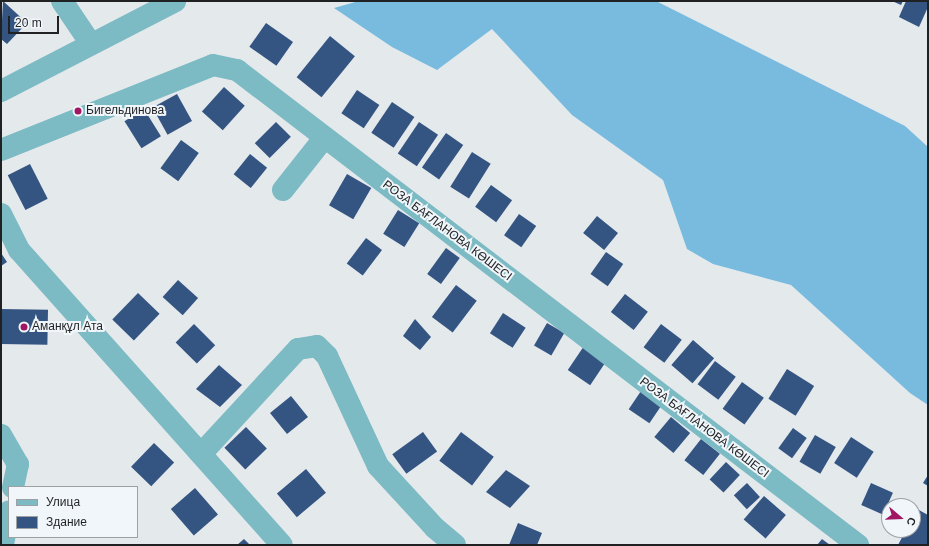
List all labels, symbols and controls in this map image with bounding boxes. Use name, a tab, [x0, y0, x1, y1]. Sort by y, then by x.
scale bar	[10, 8, 61, 34]
text: 20 m	[15, 16, 42, 30]
place label: Бигельдинова	[86, 104, 164, 118]
marker: Бигельдинова	[73, 106, 83, 116]
street label: РОЗА БАҒЛАНОВА КӨШЕСІ	[380, 178, 514, 284]
place label: Аманқұл Ата	[32, 320, 103, 334]
marker: Аманқұл Ата	[19, 322, 29, 332]
street label: РОЗА БАҒЛАНОВА КӨШЕСІ	[637, 375, 771, 481]
legend	[8, 486, 138, 538]
text: Улица	[46, 495, 80, 509]
north arrow	[881, 498, 921, 538]
text: Здание	[46, 515, 87, 529]
text: С	[904, 516, 918, 527]

